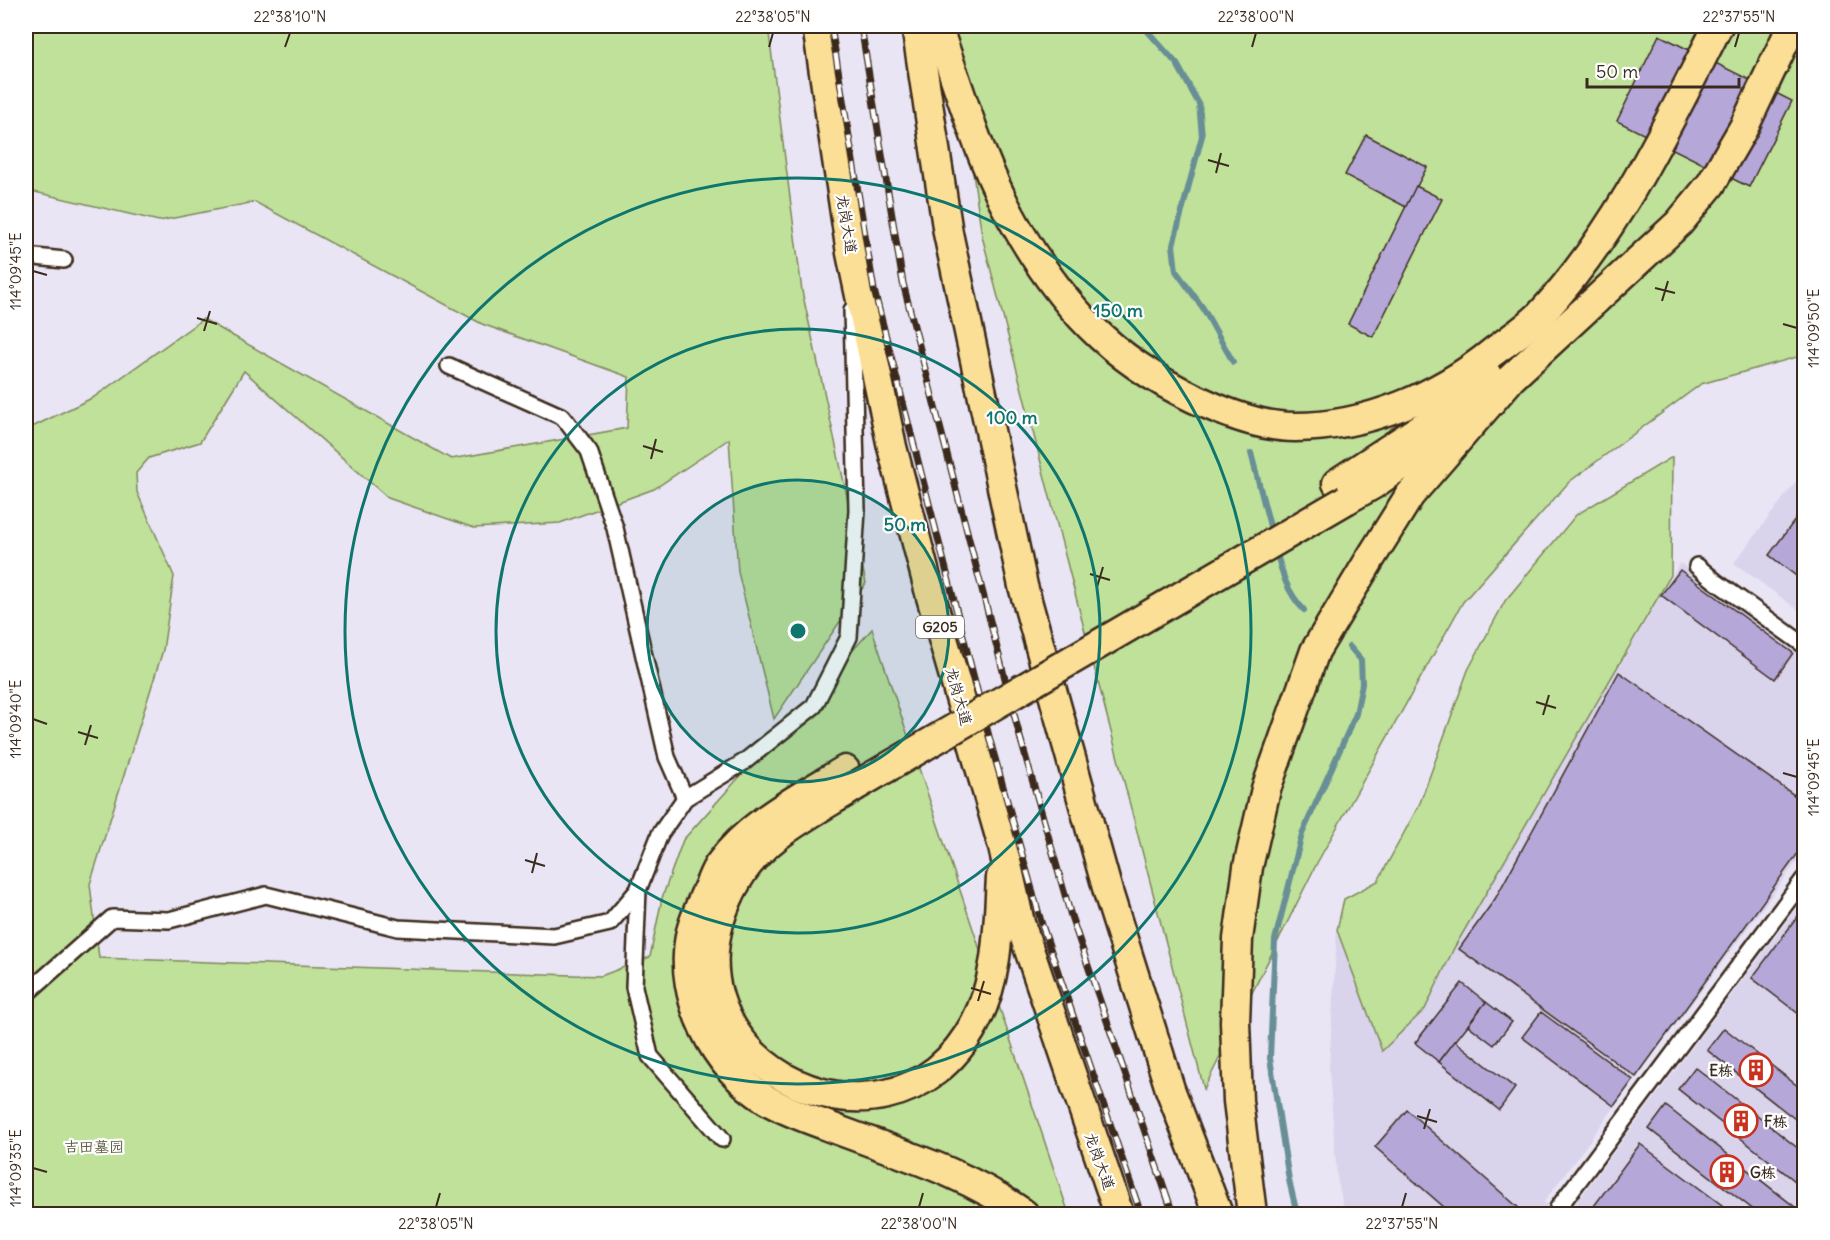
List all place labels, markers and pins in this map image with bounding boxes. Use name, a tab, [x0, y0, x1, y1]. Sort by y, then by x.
centre of rings	[788, 621, 808, 641]
building icon: E栋	[1738, 1052, 1774, 1088]
place label: E栋	[1709, 1061, 1733, 1080]
building icon: F栋	[1723, 1103, 1759, 1139]
place label: F栋	[1764, 1112, 1788, 1131]
building icon: G栋	[1709, 1154, 1745, 1190]
place label: G栋	[1750, 1163, 1776, 1182]

